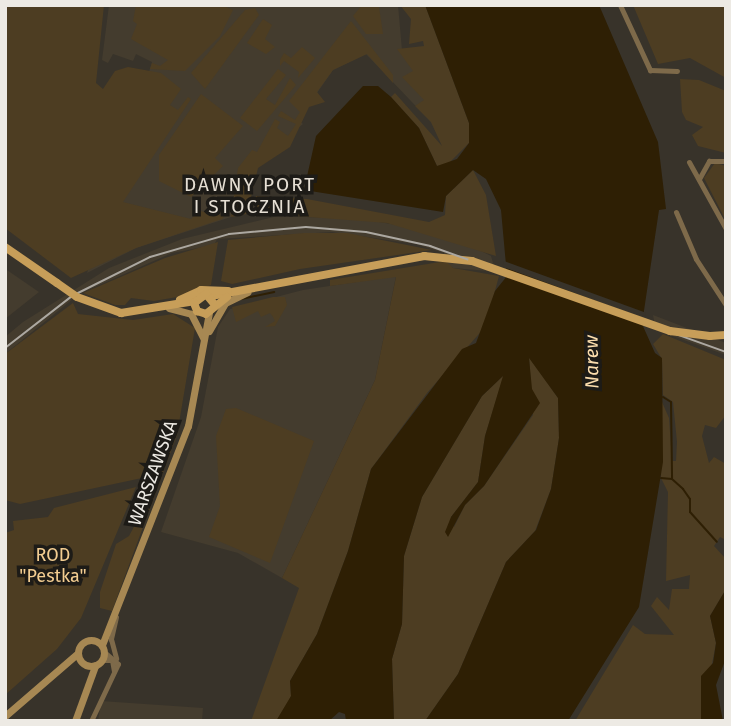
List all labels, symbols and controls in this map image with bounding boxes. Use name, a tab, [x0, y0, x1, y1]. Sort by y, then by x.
district label: DAWNY PORT I STOCZNIA	[185, 174, 315, 218]
water label: Narew	[580, 335, 604, 389]
street label: WARSZAWSKA	[124, 417, 182, 529]
park label: ROD "Pestka"	[19, 545, 87, 588]

